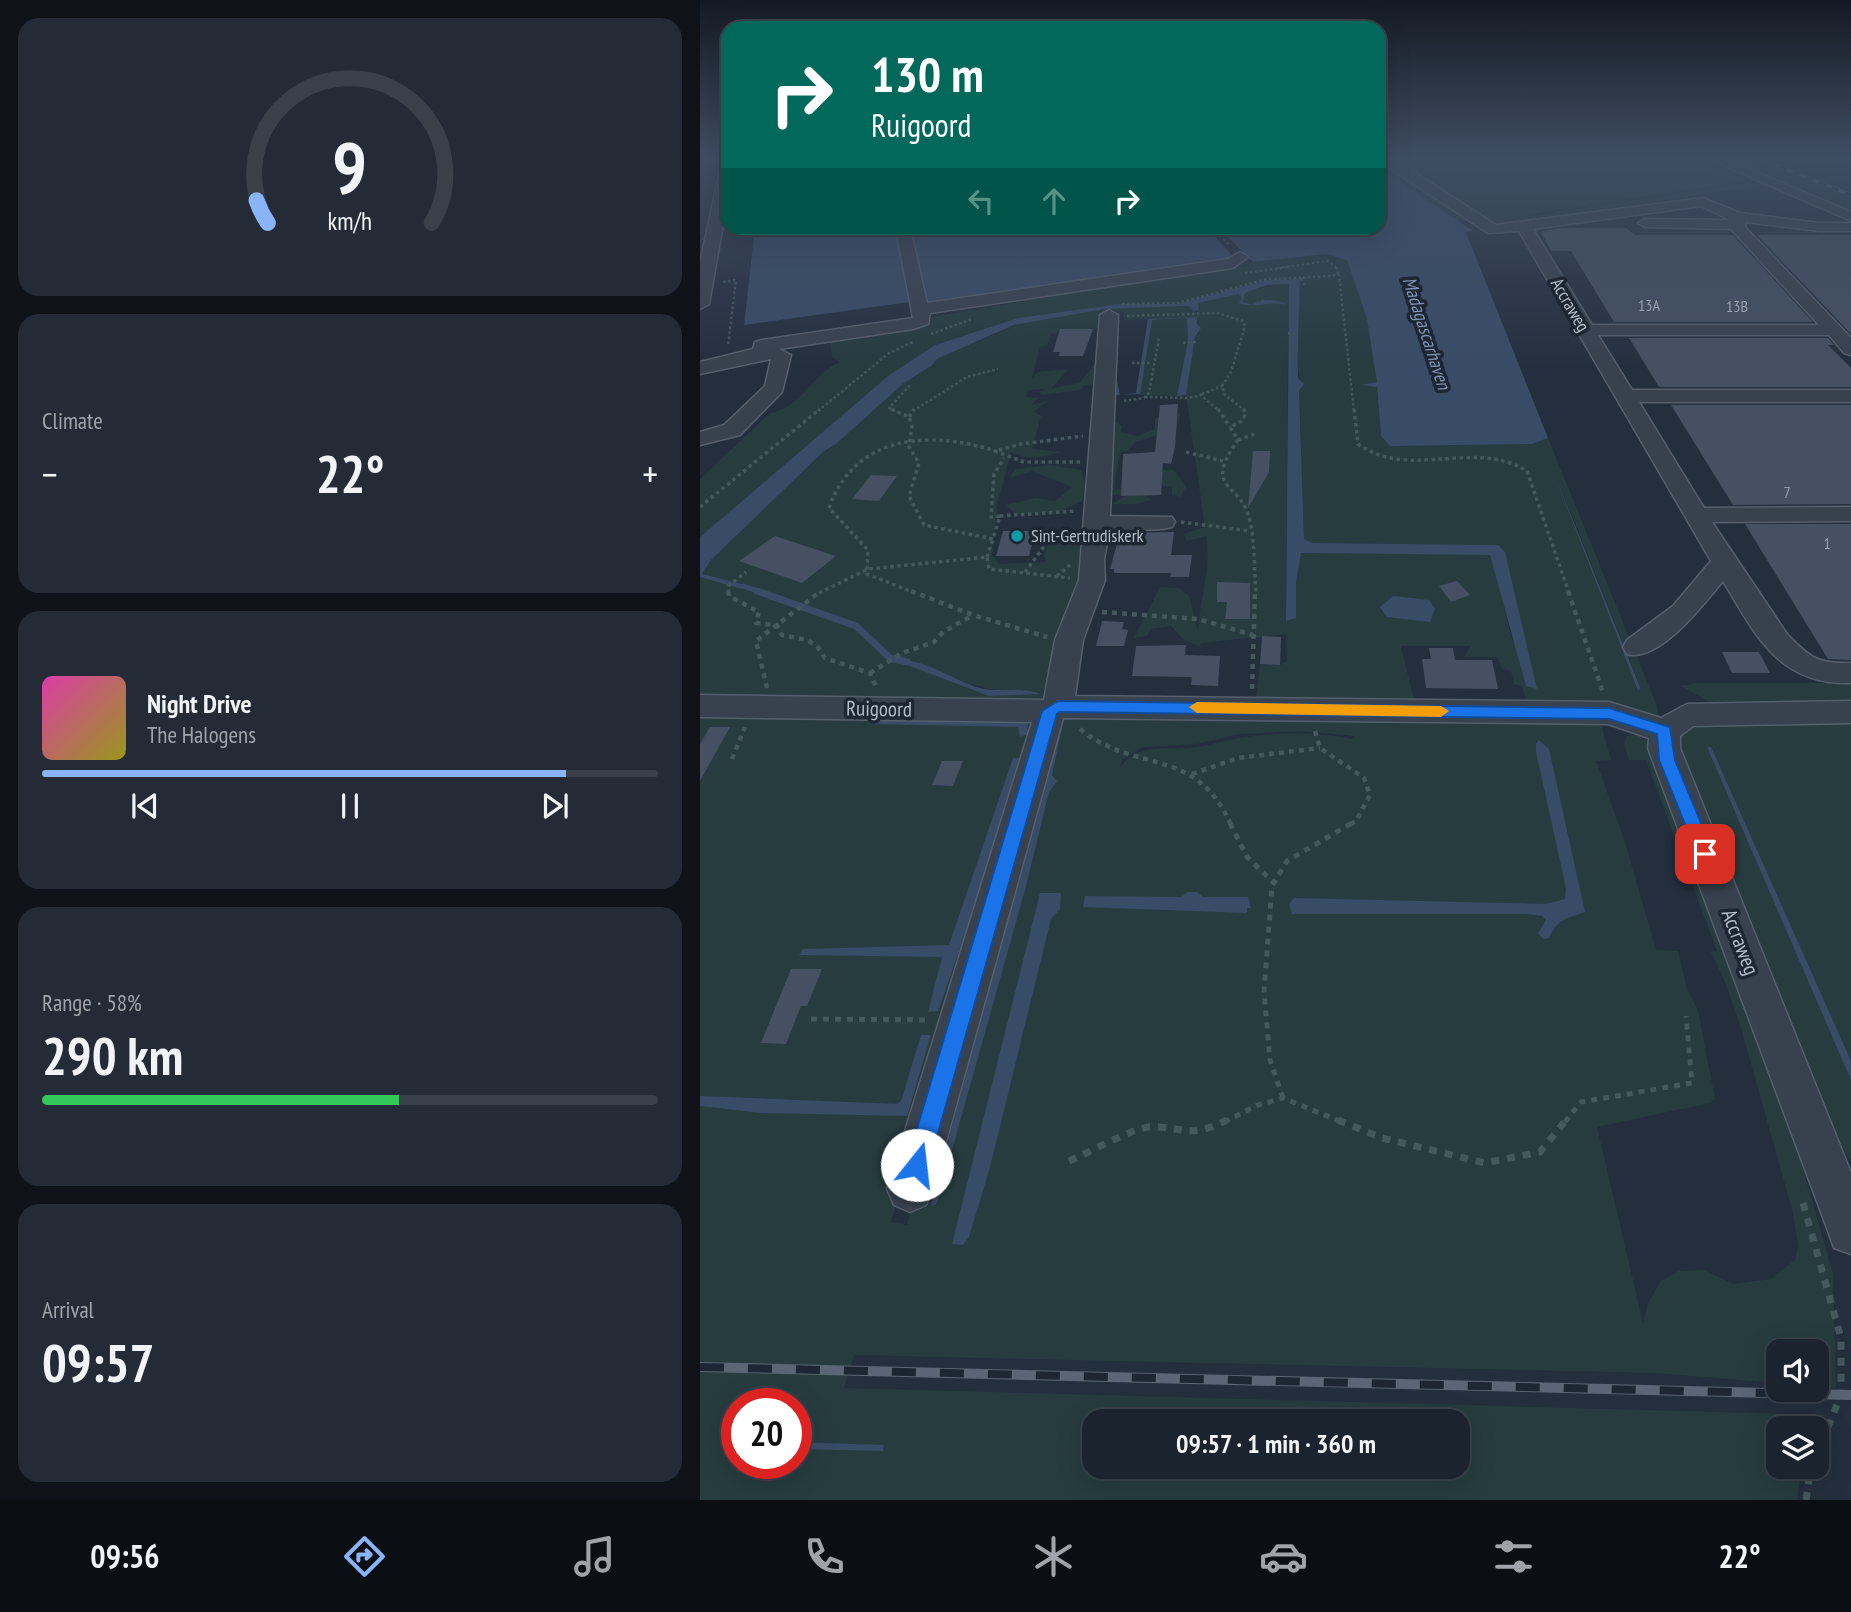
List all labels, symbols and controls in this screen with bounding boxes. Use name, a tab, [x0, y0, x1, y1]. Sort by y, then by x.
text: 130 m	[871, 42, 984, 106]
icon: right	[756, 49, 847, 140]
text: Ruigoord	[871, 104, 971, 146]
text: 9	[333, 120, 367, 214]
icon: left	[962, 182, 1000, 220]
icon: ahead	[1035, 182, 1073, 220]
icon: right	[1108, 182, 1146, 220]
text: km/h	[328, 205, 372, 237]
water label: Madagascarhaven	[1398, 274, 1457, 394]
street label: Accraweg	[1546, 274, 1595, 336]
house number: 13A	[1638, 295, 1660, 315]
house number: 13B	[1726, 296, 1748, 316]
text: Climate	[42, 406, 103, 435]
text: 22°	[316, 440, 384, 507]
text: −	[42, 449, 58, 498]
text: +	[642, 449, 658, 498]
house number: 7	[1783, 482, 1791, 502]
place label: Sint-Gertrudiskerk	[1031, 524, 1144, 547]
marker: Sint-Gertrudiskerk	[1009, 528, 1025, 544]
house number: 1	[1823, 533, 1831, 553]
text: Night Drive	[147, 687, 252, 720]
street label: Ruigoord	[846, 694, 912, 723]
text: The Halogens	[147, 720, 256, 749]
icon: previous	[126, 787, 164, 825]
icon: pause	[331, 787, 369, 825]
icon: next	[536, 787, 574, 825]
pin	[1675, 824, 1735, 884]
icon: arrive	[1686, 835, 1724, 873]
street label: Accraweg	[1716, 905, 1765, 979]
text: Range · 58%	[42, 988, 142, 1017]
text: 290 km	[42, 1022, 183, 1089]
position arrow	[880, 1128, 954, 1202]
text: Arrival	[42, 1295, 94, 1324]
text: 09:57	[42, 1329, 154, 1396]
map controls	[1766, 1339, 1829, 1479]
button: sound	[1766, 1339, 1829, 1402]
speed limit sign: 20	[721, 1388, 812, 1479]
button: layers	[1766, 1416, 1829, 1479]
text: 09:57 · 1 min · 360 m	[1176, 1427, 1376, 1460]
icon: directions	[340, 1532, 389, 1581]
icon: music	[570, 1532, 619, 1581]
icon: phone	[800, 1532, 849, 1581]
icon: climate	[1029, 1532, 1078, 1581]
icon: car	[1259, 1532, 1308, 1581]
icon: filters	[1489, 1532, 1538, 1581]
text: 09:56	[90, 1535, 160, 1577]
text: 22°	[1718, 1535, 1761, 1577]

